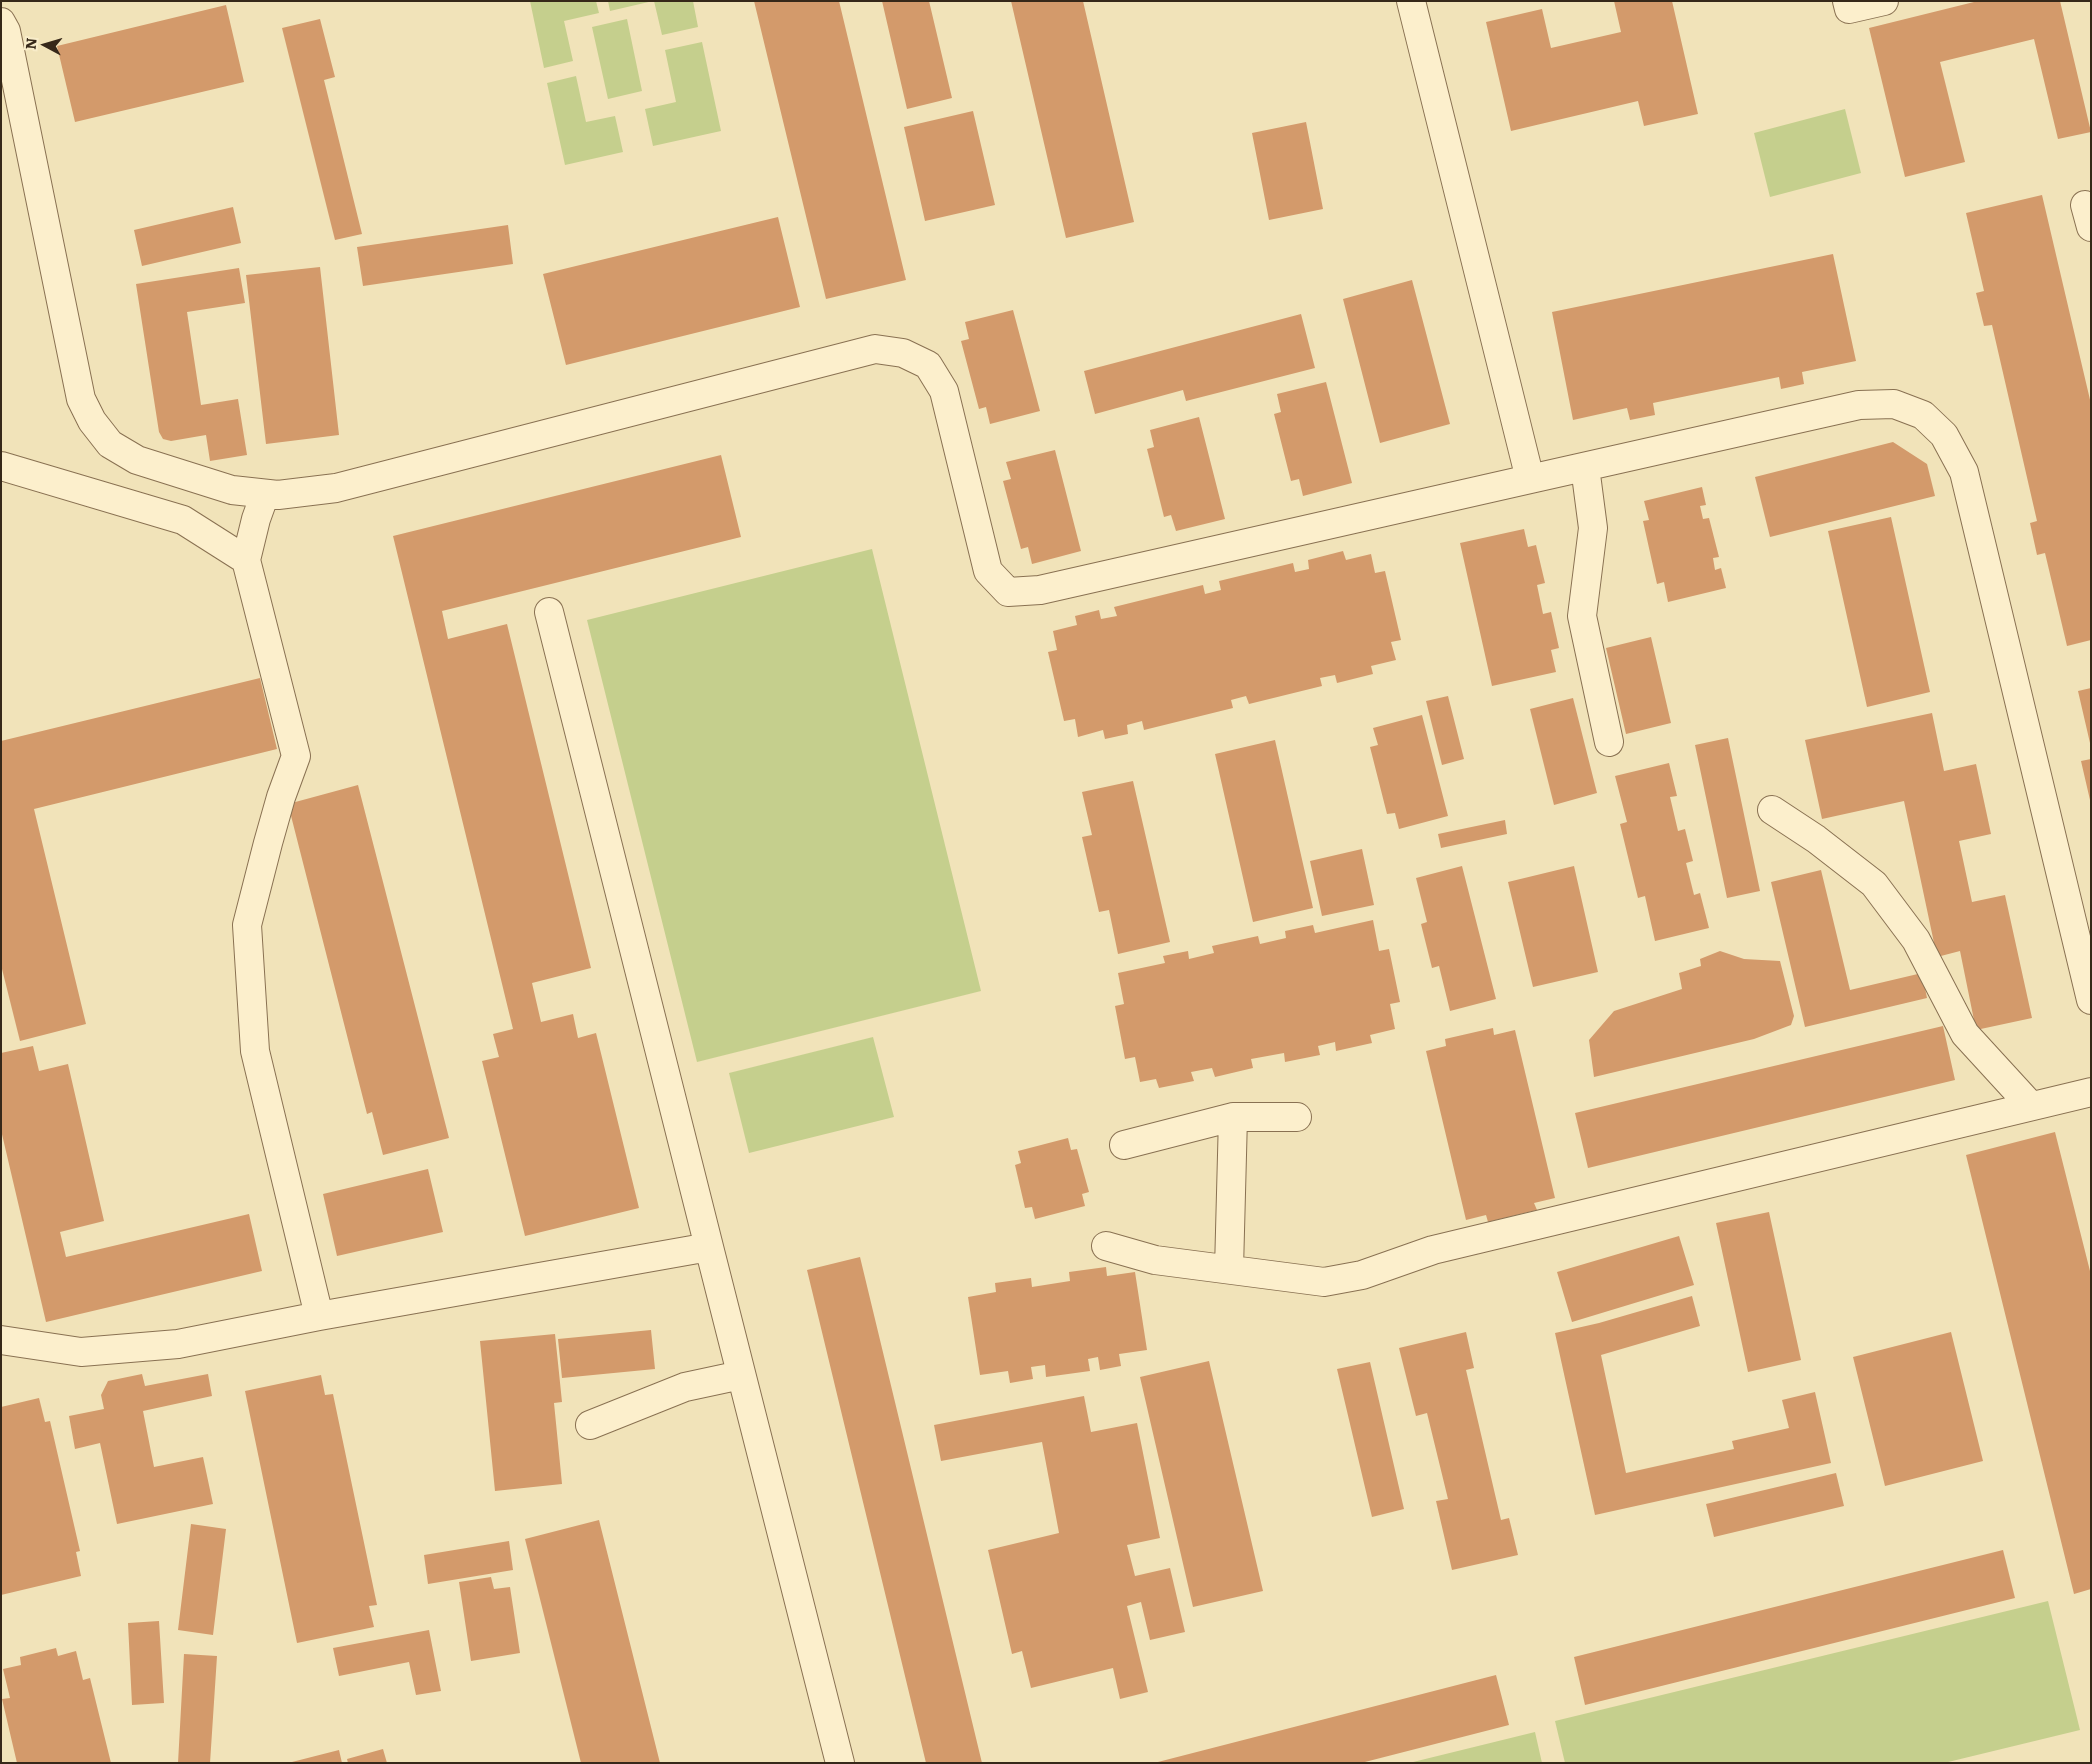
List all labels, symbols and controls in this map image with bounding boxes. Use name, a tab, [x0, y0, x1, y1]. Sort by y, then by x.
north arrow	[20, 20, 70, 70]
text: N	[20, 37, 41, 50]

